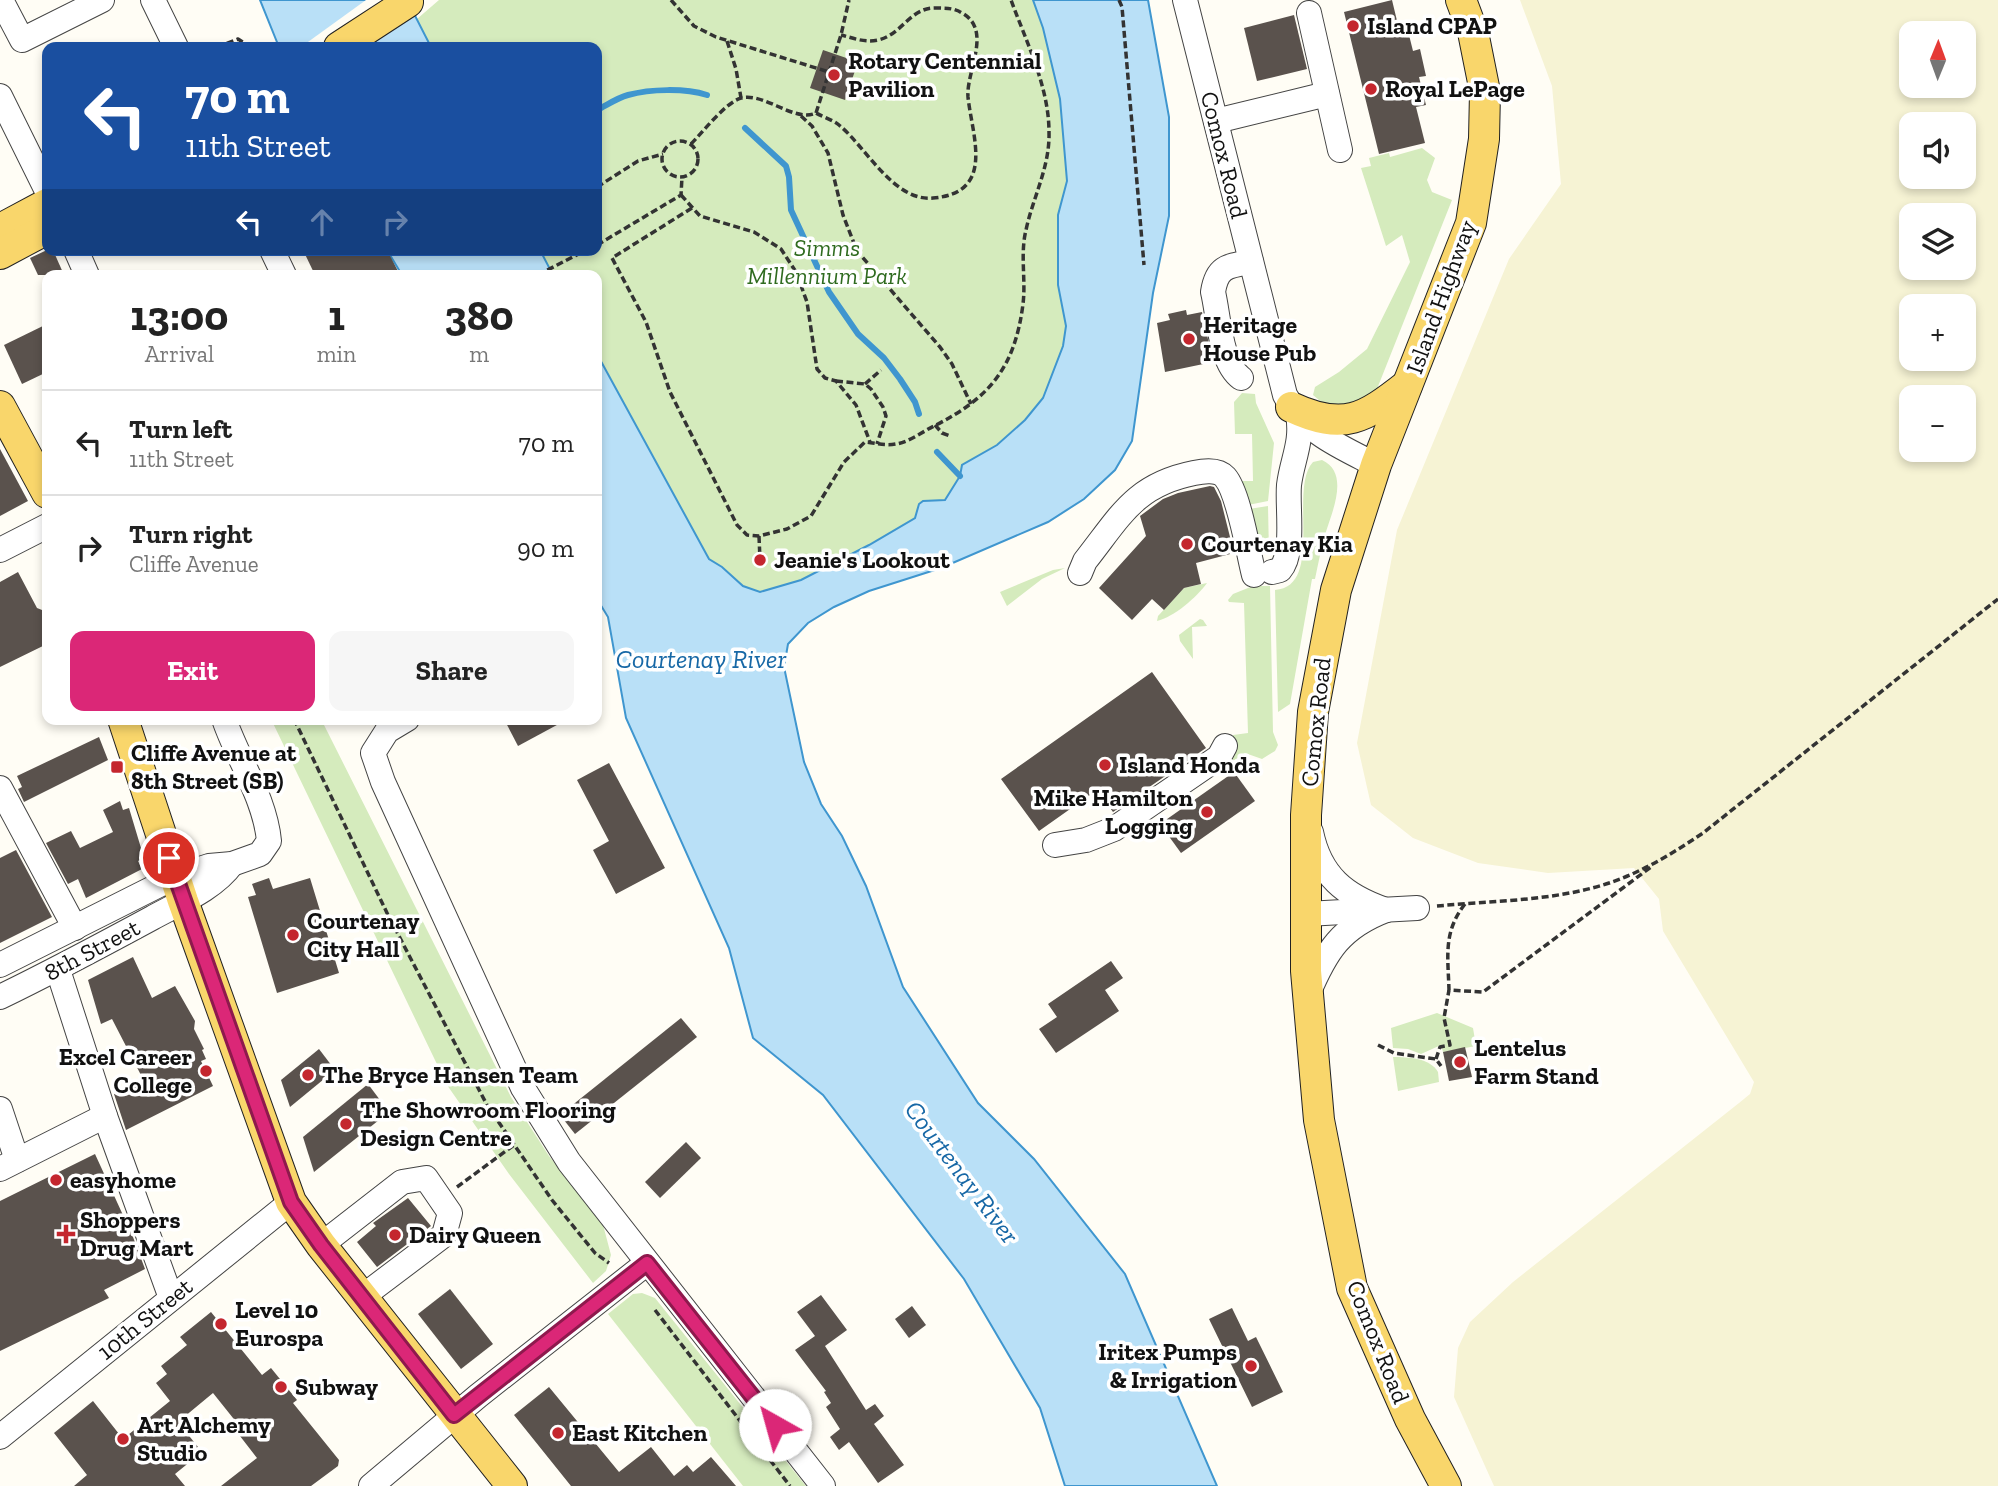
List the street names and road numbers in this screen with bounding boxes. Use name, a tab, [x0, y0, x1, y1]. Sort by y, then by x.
street label: Comox Road	[1195, 88, 1254, 221]
street label: Island Highway	[1399, 215, 1482, 377]
street label: Comox Road	[1294, 656, 1337, 788]
street label: 8th Street	[39, 912, 144, 987]
street label: 10th Street	[91, 1271, 198, 1366]
street label: Comox Road	[1341, 1276, 1416, 1407]

